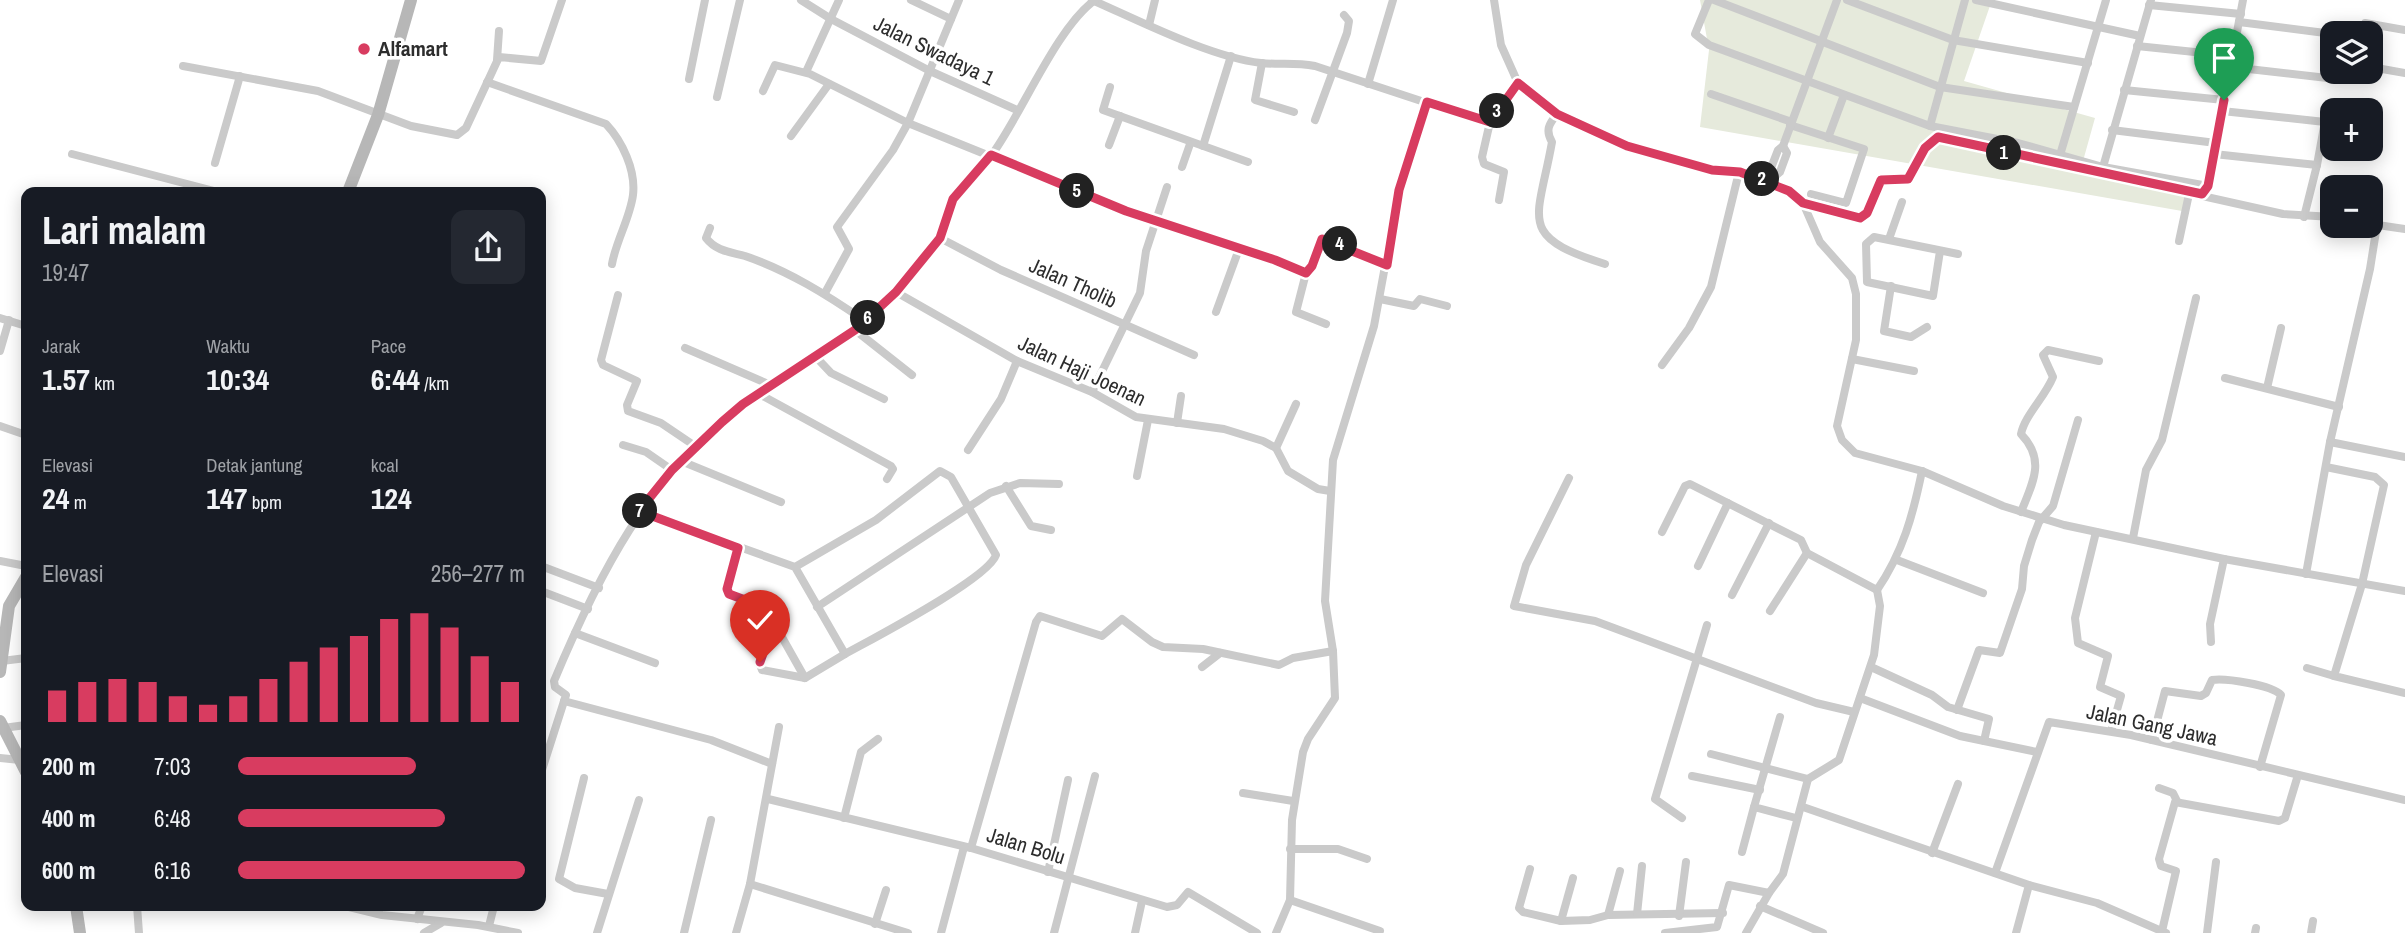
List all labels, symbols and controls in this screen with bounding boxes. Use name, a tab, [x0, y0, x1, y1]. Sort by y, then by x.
street label: Jalan Swadaya 1	[869, 9, 1000, 93]
map controls	[2320, 21, 2383, 238]
button: layers	[2320, 21, 2383, 84]
pin	[2194, 28, 2254, 100]
place label: Alfamart	[378, 34, 448, 63]
icon: arrive	[2205, 39, 2243, 77]
marker: Alfamart	[356, 41, 372, 57]
pin: 3	[1480, 94, 1514, 128]
text: 3	[1492, 97, 1501, 123]
button: +	[2320, 98, 2383, 161]
pin: 1	[1986, 136, 2022, 170]
text: 1	[1999, 139, 2008, 165]
pin: 2	[1744, 162, 1780, 196]
text: 2	[1757, 165, 1766, 191]
pin: 5	[1060, 174, 1094, 208]
button: −	[2320, 175, 2383, 238]
text: 5	[1072, 177, 1081, 203]
text: Lari malam	[42, 205, 207, 256]
button: share	[451, 210, 525, 284]
pin: 4	[1322, 226, 1358, 262]
text: 4	[1335, 230, 1344, 256]
street label: Jalan Tholib	[1025, 250, 1122, 315]
text: 19:47	[42, 257, 89, 288]
pin: 6	[850, 300, 886, 336]
text: 6	[863, 304, 872, 330]
street label: Jalan Haji Joenan	[1014, 328, 1151, 413]
text: Jarak	[42, 333, 80, 359]
text: Waktu	[206, 333, 250, 359]
text: Pace	[371, 333, 406, 359]
text: 1.57	[42, 359, 90, 399]
text: 10:34	[206, 359, 269, 399]
text: 6:44	[371, 359, 420, 399]
text: km	[90, 370, 115, 396]
text: /km	[420, 370, 449, 396]
text: Elevasi	[42, 452, 93, 478]
text: Detak jantung	[206, 452, 302, 478]
text: kcal	[371, 452, 398, 478]
text: 24	[42, 478, 69, 518]
text: 147	[206, 478, 247, 518]
text: 124	[371, 478, 412, 518]
text: m	[69, 489, 87, 515]
text: bpm	[247, 489, 282, 515]
pin: 7	[622, 494, 658, 528]
text: 7	[635, 497, 644, 523]
text: Elevasi	[42, 558, 104, 589]
text: 256–277 m	[431, 558, 525, 589]
pin	[730, 590, 790, 662]
icon: check	[741, 601, 779, 639]
street label: Jalan Gang Jawa	[2084, 696, 2221, 753]
text: 200 m	[42, 751, 95, 782]
text: 7:03	[154, 751, 191, 782]
text: 400 m	[42, 803, 95, 834]
text: 6:48	[154, 803, 191, 834]
street label: Jalan Bolu	[983, 820, 1069, 871]
text: 600 m	[42, 855, 95, 886]
text: 6:16	[154, 855, 191, 886]

